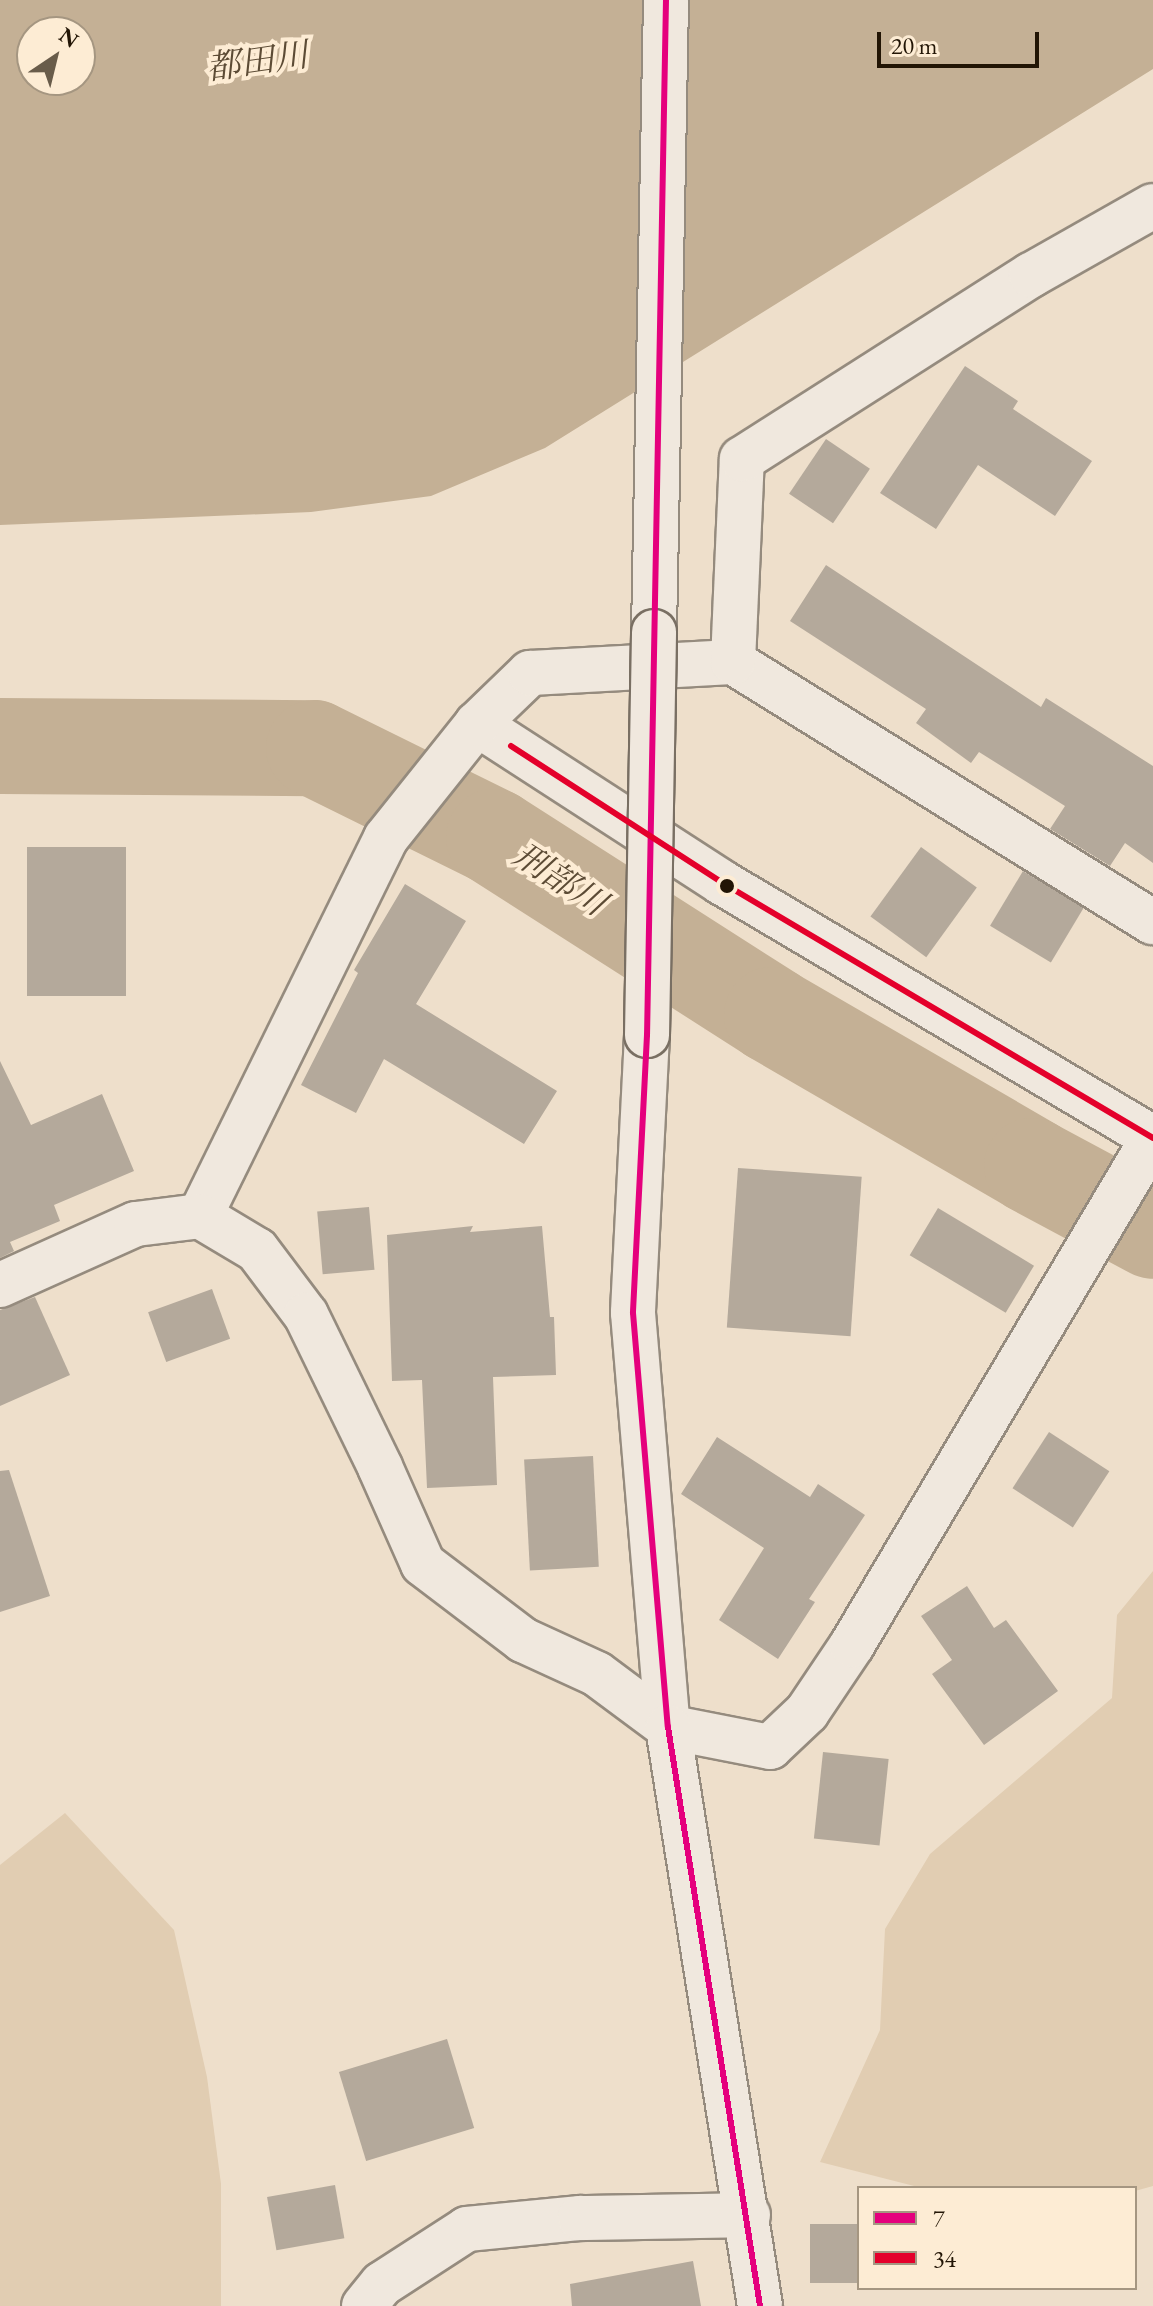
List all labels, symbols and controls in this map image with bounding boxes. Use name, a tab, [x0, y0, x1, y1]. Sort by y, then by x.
north arrow	[16, 16, 96, 96]
scale bar	[881, 16, 1043, 66]
text: N	[53, 21, 85, 55]
text: 20 m	[891, 30, 938, 61]
water label: 都田川	[204, 34, 310, 88]
water label: 刑部川	[506, 834, 614, 924]
unlabelled marker	[719, 878, 735, 894]
legend	[857, 2186, 1137, 2290]
text: 7	[933, 2203, 945, 2234]
text: 34	[933, 2243, 956, 2274]

